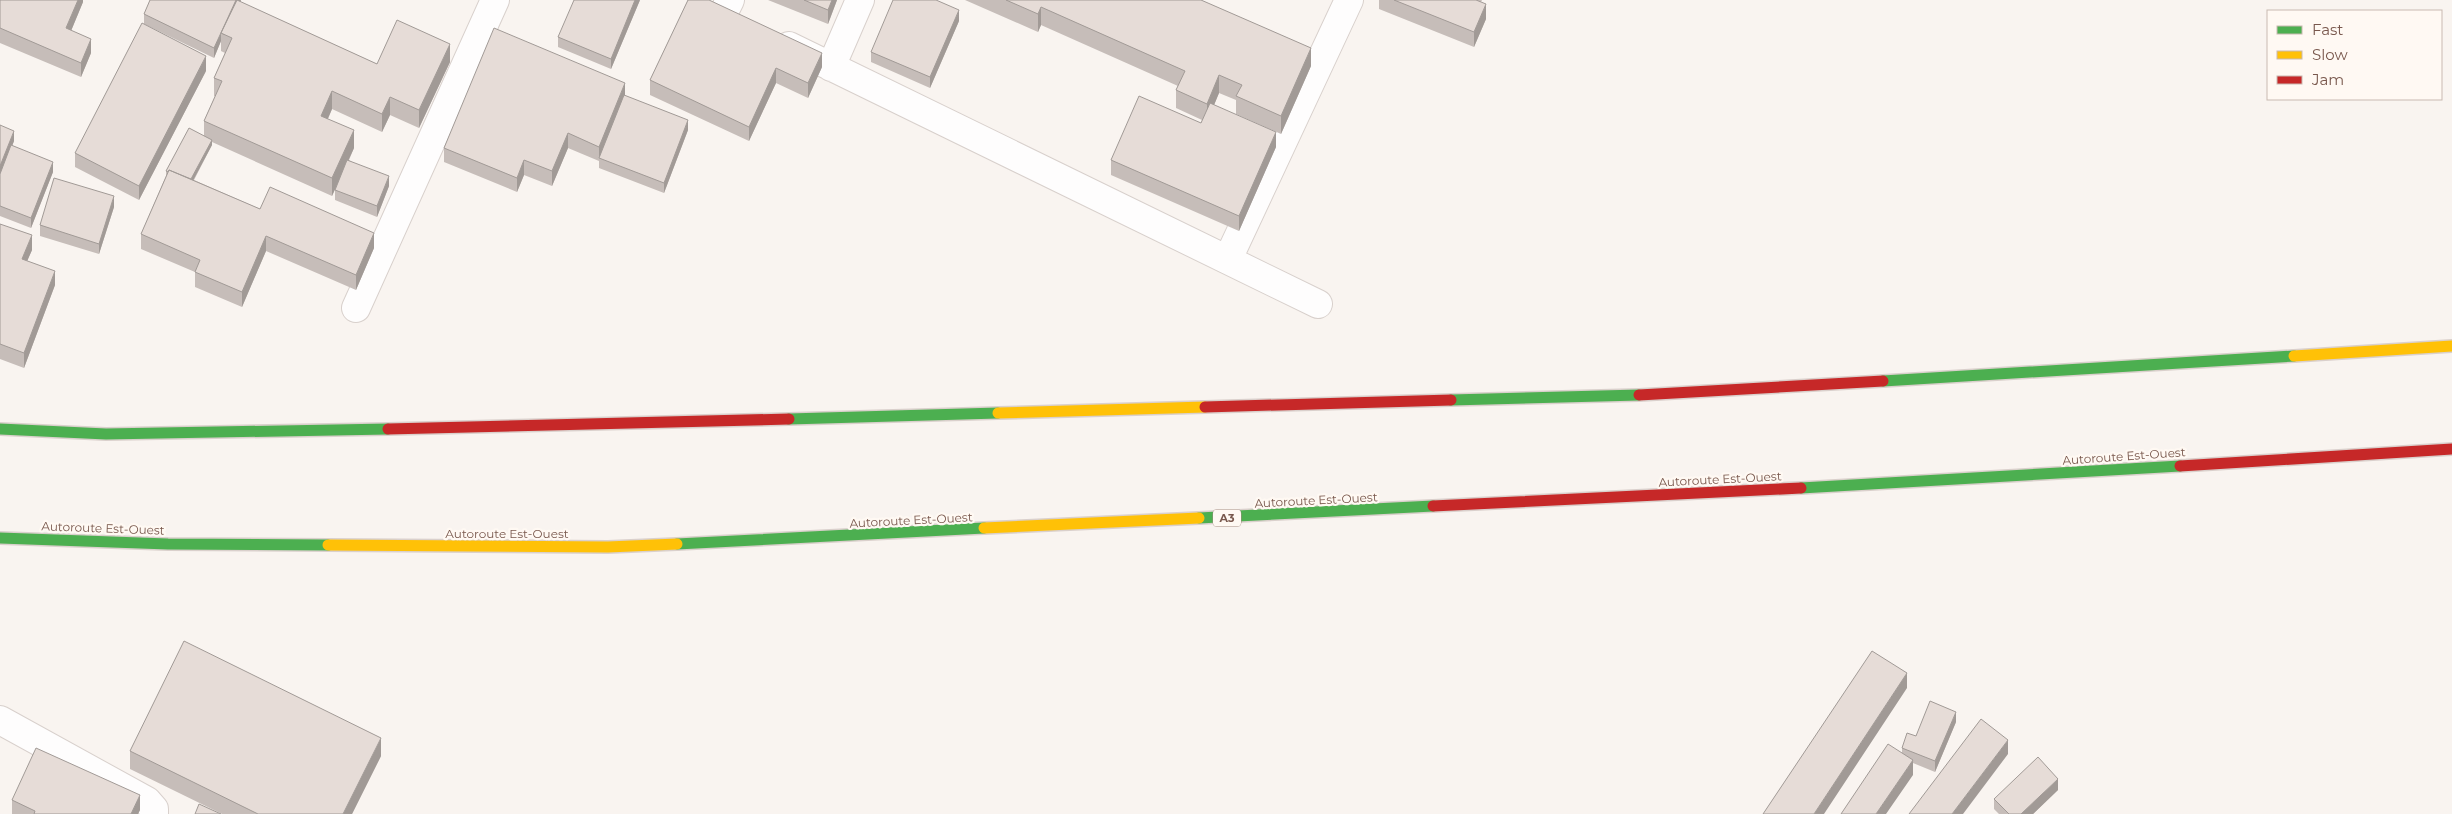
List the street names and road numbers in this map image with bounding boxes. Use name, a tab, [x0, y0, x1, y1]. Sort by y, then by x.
street label: Autoroute Est-Ouest	[2062, 444, 2186, 468]
street label: Autoroute Est-Ouest	[1658, 468, 1782, 490]
street label: Autoroute Est-Ouest	[1254, 489, 1378, 511]
street label: Autoroute Est-Ouest	[849, 509, 973, 531]
road number: A3	[1213, 509, 1241, 526]
street label: Autoroute Est-Ouest	[41, 518, 165, 538]
street label: Autoroute Est-Ouest	[445, 526, 569, 541]

